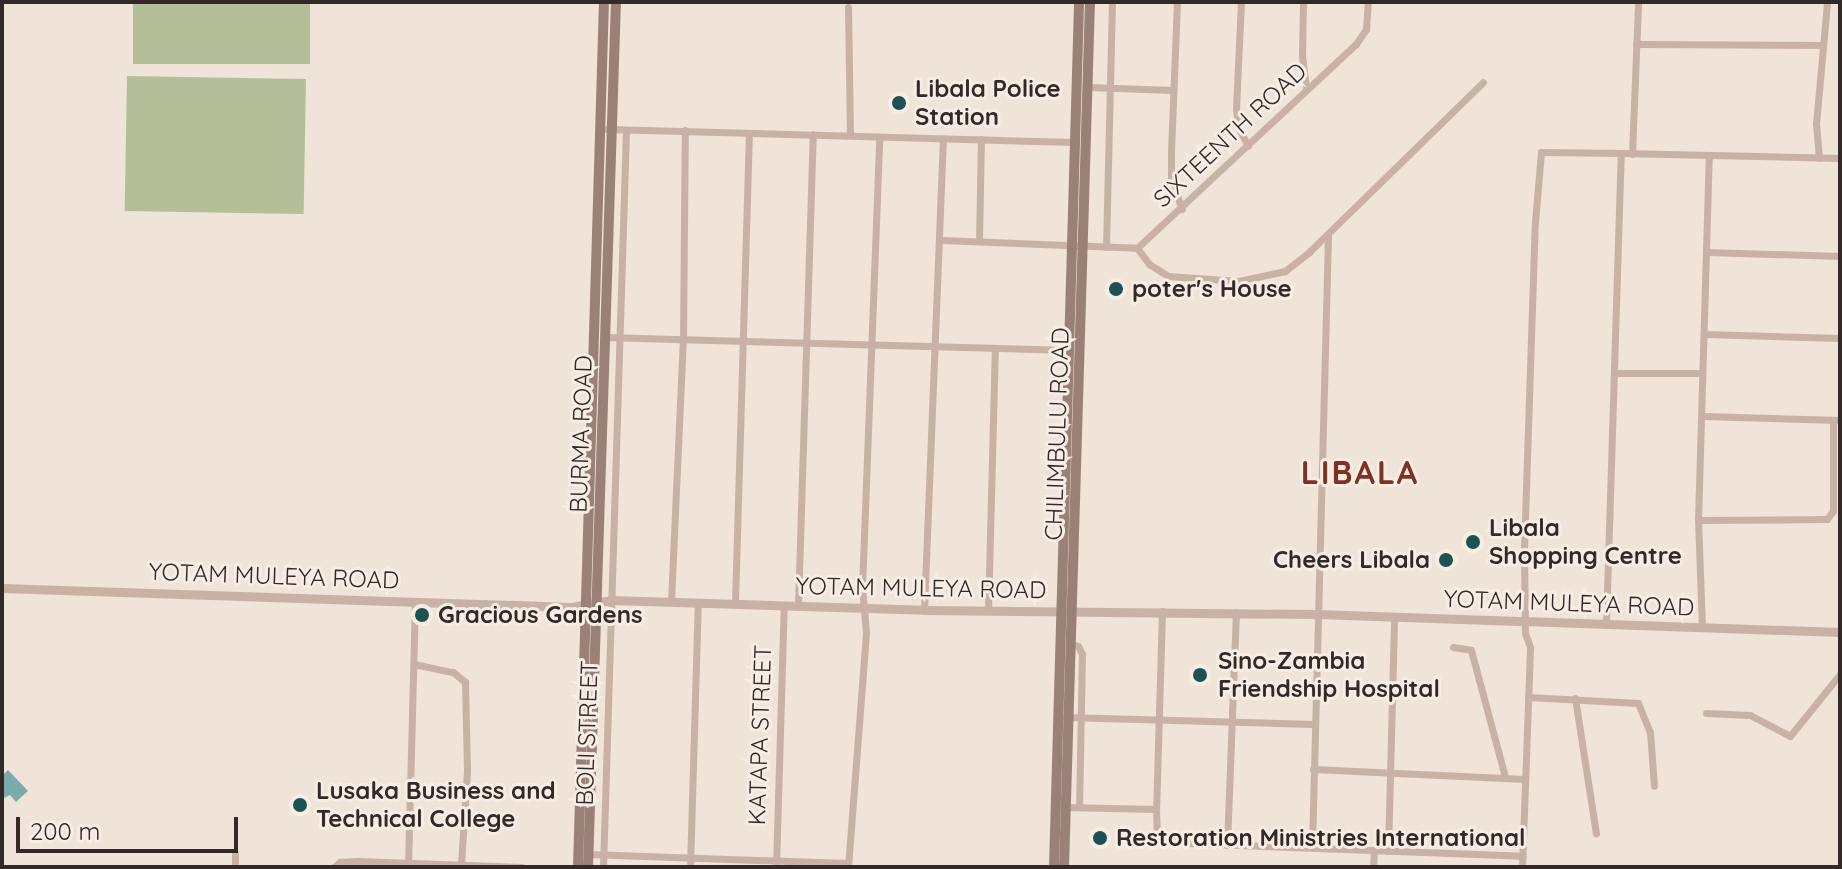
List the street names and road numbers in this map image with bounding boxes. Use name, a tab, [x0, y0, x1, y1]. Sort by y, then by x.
street label: SIXTEENTH ROAD	[1148, 57, 1312, 213]
street label: CHILIMBULU ROAD	[1039, 327, 1075, 541]
street label: BURMA ROAD	[564, 355, 598, 513]
street label: YOTAM MULEYA ROAD	[148, 557, 400, 595]
street label: YOTAM MULEYA ROAD	[795, 571, 1047, 605]
street label: YOTAM MULEYA ROAD	[1443, 584, 1695, 622]
street label: KATAPA STREET	[742, 644, 778, 826]
street label: BOLI STREET	[570, 660, 604, 806]

